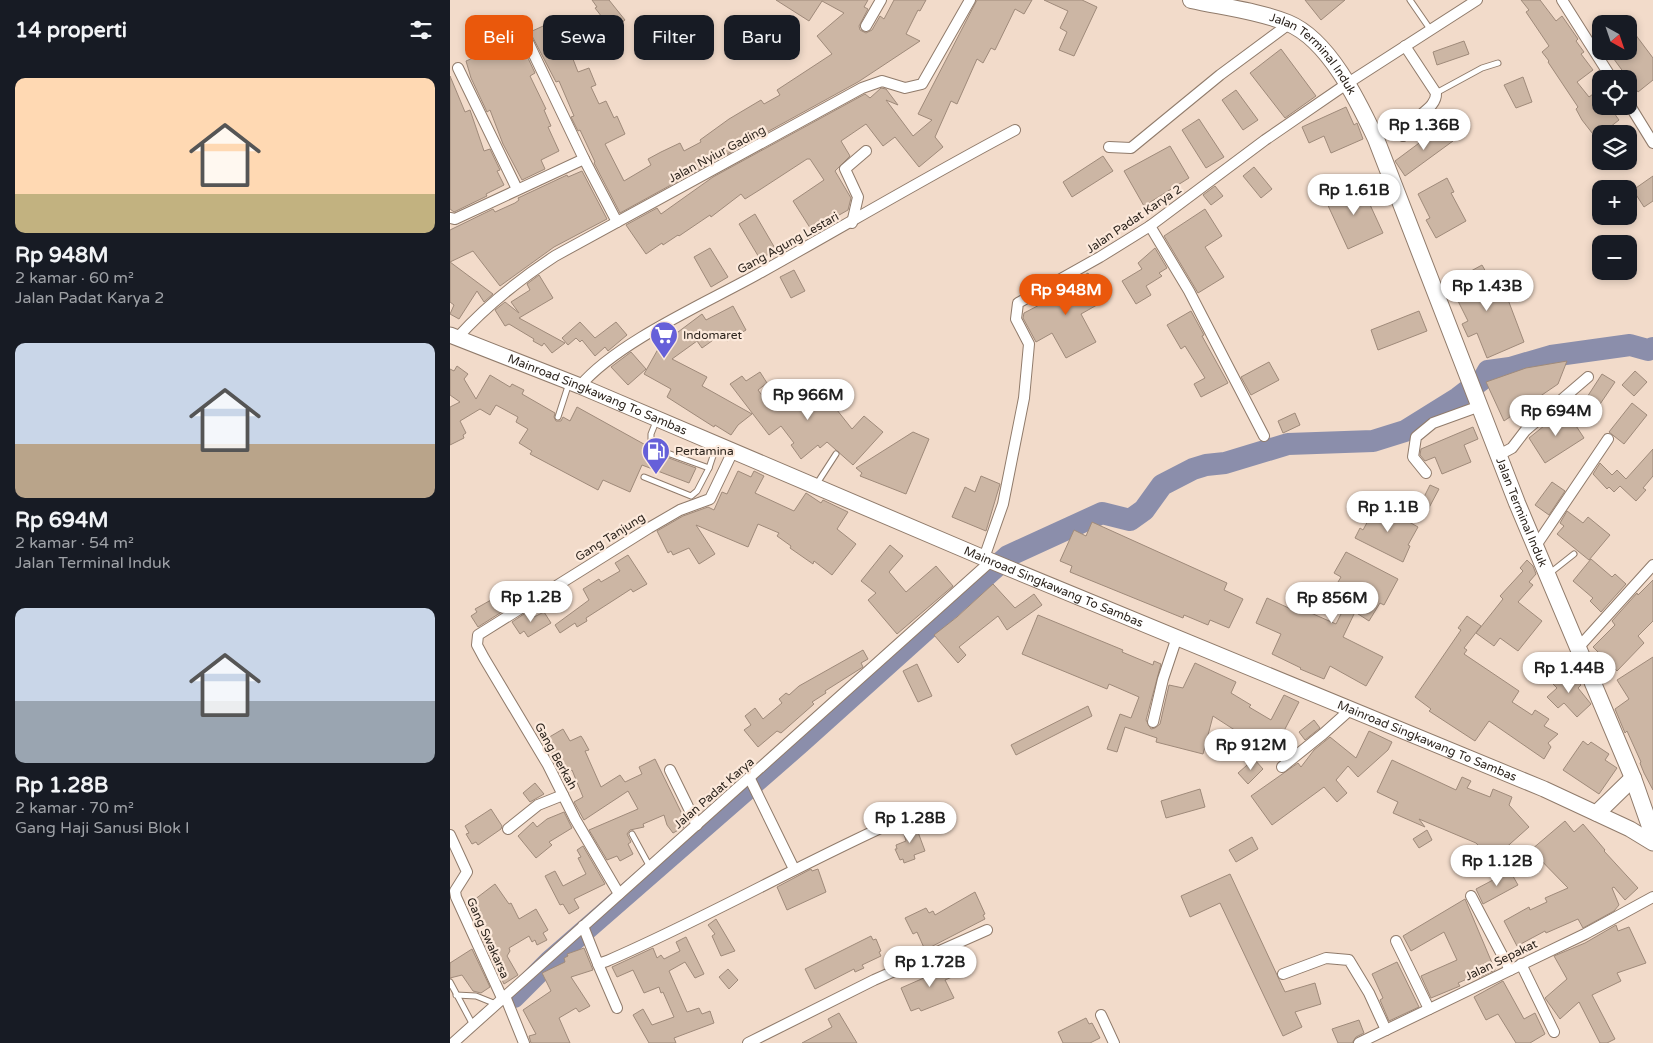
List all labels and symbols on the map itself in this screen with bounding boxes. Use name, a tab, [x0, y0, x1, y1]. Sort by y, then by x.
street label: Jalan Terminal Induk	[1268, 10, 1359, 97]
north arrow	[1592, 15, 1638, 60]
pin: Rp 1.36B	[1372, 108, 1476, 151]
street label: Jalan Nyiur Gading	[666, 123, 768, 185]
pin: Rp 1.61B	[1302, 174, 1406, 216]
street label: Jalan Padat Karya 2	[1084, 182, 1184, 256]
street label: Gang Agung Lestari	[735, 209, 841, 277]
pin: Rp 1.43B	[1435, 270, 1539, 312]
pin: Rp 948M	[1020, 274, 1112, 316]
supermarket icon: Indomaret	[649, 320, 679, 359]
place label: Indomaret	[683, 328, 742, 342]
street label: Mainroad Singkawang To Sambas	[506, 351, 689, 438]
pin: Rp 966M	[762, 378, 854, 421]
pin: Rp 694M	[1510, 394, 1602, 437]
fuel station icon: Pertamina	[641, 436, 671, 475]
place label: Pertamina	[675, 444, 734, 458]
street label: Jalan Terminal Induk	[1493, 456, 1550, 569]
pin: Rp 1.1B	[1342, 490, 1434, 533]
street label: Gang Tanjung	[573, 510, 647, 564]
street label: Mainroad Singkawang To Sambas	[962, 543, 1145, 630]
pin: Rp 1.2B	[485, 580, 577, 623]
pin: Rp 856M	[1286, 582, 1378, 624]
pin: Rp 1.44B	[1517, 652, 1621, 694]
street label: Mainroad Singkawang To Sambas	[1335, 698, 1519, 784]
street label: Gang Berkah	[532, 720, 580, 792]
pin: Rp 912M	[1205, 728, 1297, 771]
street label: Jalan Padat Karya	[671, 754, 757, 832]
pin: Rp 1.28B	[858, 802, 962, 844]
pin: Rp 1.12B	[1445, 844, 1549, 887]
street label: Gang Swakarsa	[464, 895, 512, 981]
street label: Jalan Sepakat	[1463, 936, 1540, 984]
pin: Rp 1.72B	[878, 946, 982, 988]

